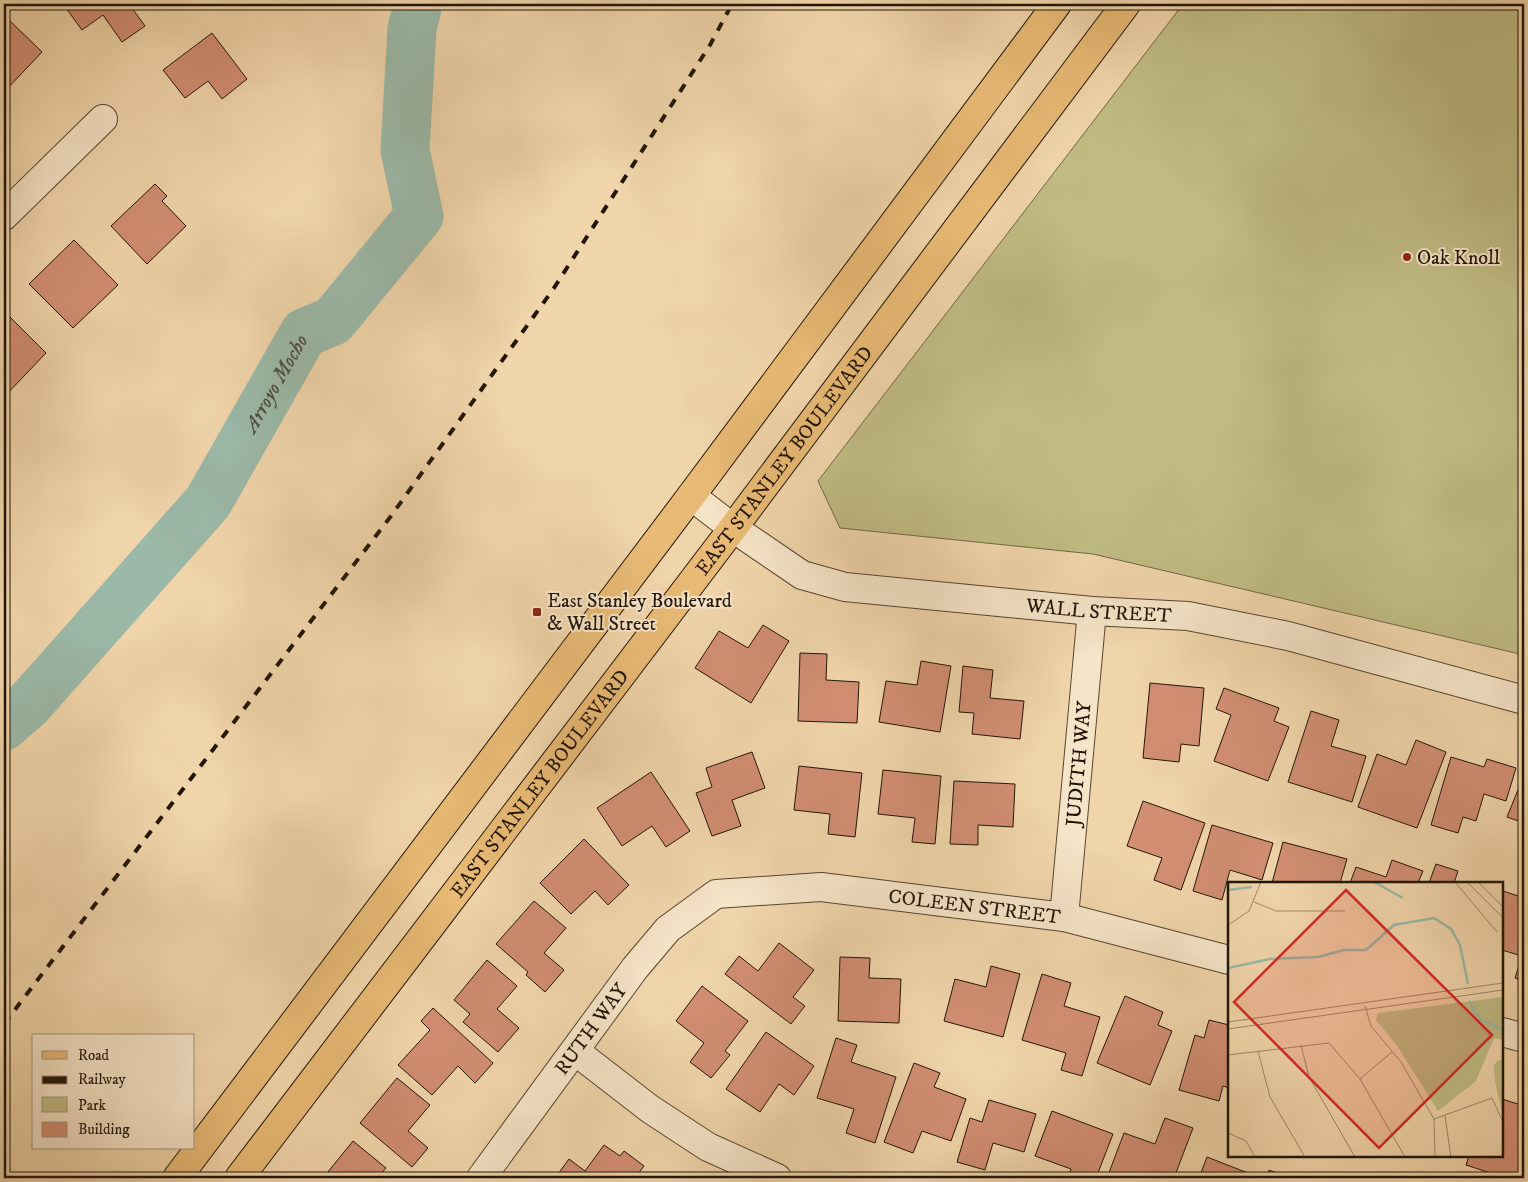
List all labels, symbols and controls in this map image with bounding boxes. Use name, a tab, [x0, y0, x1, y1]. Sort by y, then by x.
place label: Oak Knoll	[1417, 246, 1500, 271]
marker: Oak Knoll	[1401, 251, 1413, 263]
water label: Arroyo Mocho	[237, 330, 315, 439]
street label: EAST STANLEY BOULEVARD	[691, 342, 879, 581]
place label: East Stanley Boulevard & Wall Street	[547, 589, 732, 637]
street label: WALL STREET	[1024, 594, 1172, 629]
marker: East Stanley Boulevard & Wall Street	[531, 606, 543, 618]
street label: EAST STANLEY BOULEVARD	[446, 665, 635, 903]
street label: JUDITH WAY	[1061, 700, 1098, 829]
inset map	[1228, 882, 1503, 1157]
street label: COLEEN STREET	[887, 884, 1062, 930]
street label: RUTH WAY	[550, 979, 634, 1080]
legend	[32, 1034, 195, 1150]
text: Road	[78, 1046, 110, 1065]
text: Railway	[78, 1070, 126, 1089]
text: Park	[78, 1096, 107, 1115]
text: Building	[78, 1120, 130, 1139]

